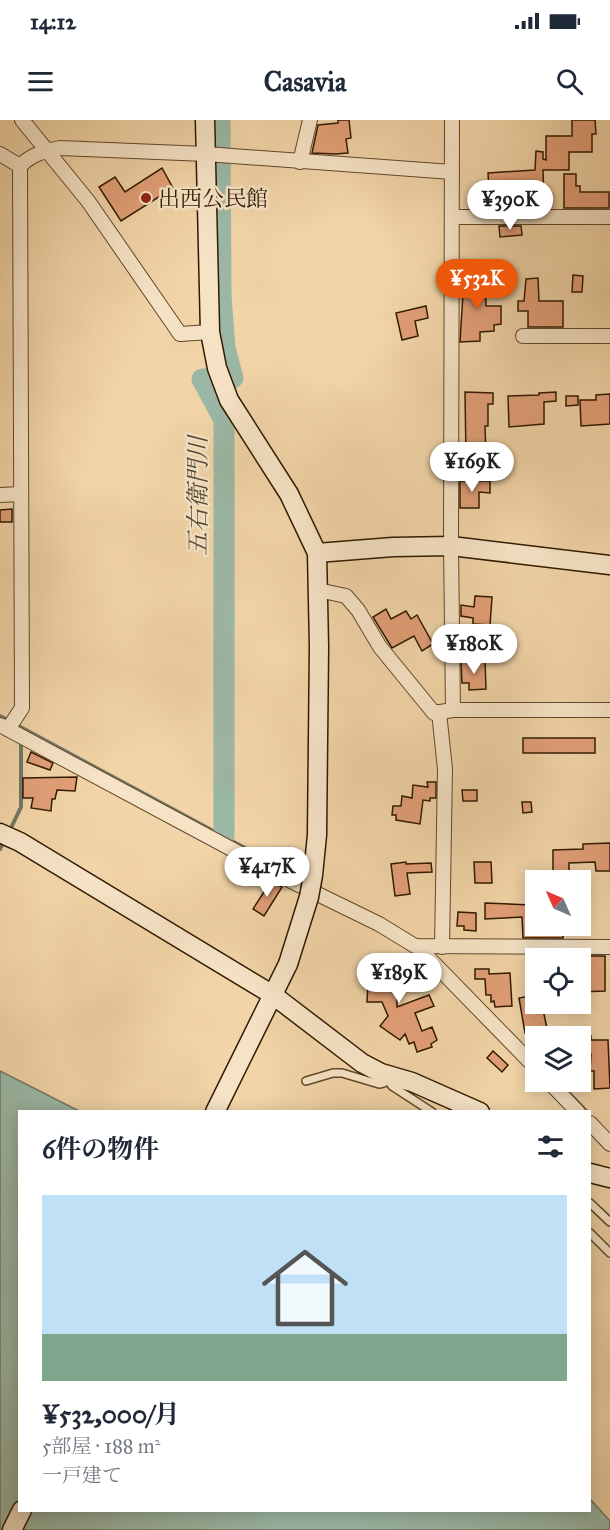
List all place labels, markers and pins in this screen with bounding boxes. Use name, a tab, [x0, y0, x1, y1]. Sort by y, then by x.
pin: ¥390K	[468, 180, 552, 231]
place label: 出西公民館	[158, 185, 268, 212]
marker: 出西公民館	[139, 191, 153, 205]
pin: ¥532K	[435, 259, 519, 310]
pin: ¥169K	[430, 442, 514, 493]
pin: ¥180K	[432, 624, 516, 675]
pin: ¥417K	[225, 847, 309, 898]
pin: ¥189K	[357, 953, 441, 1004]

